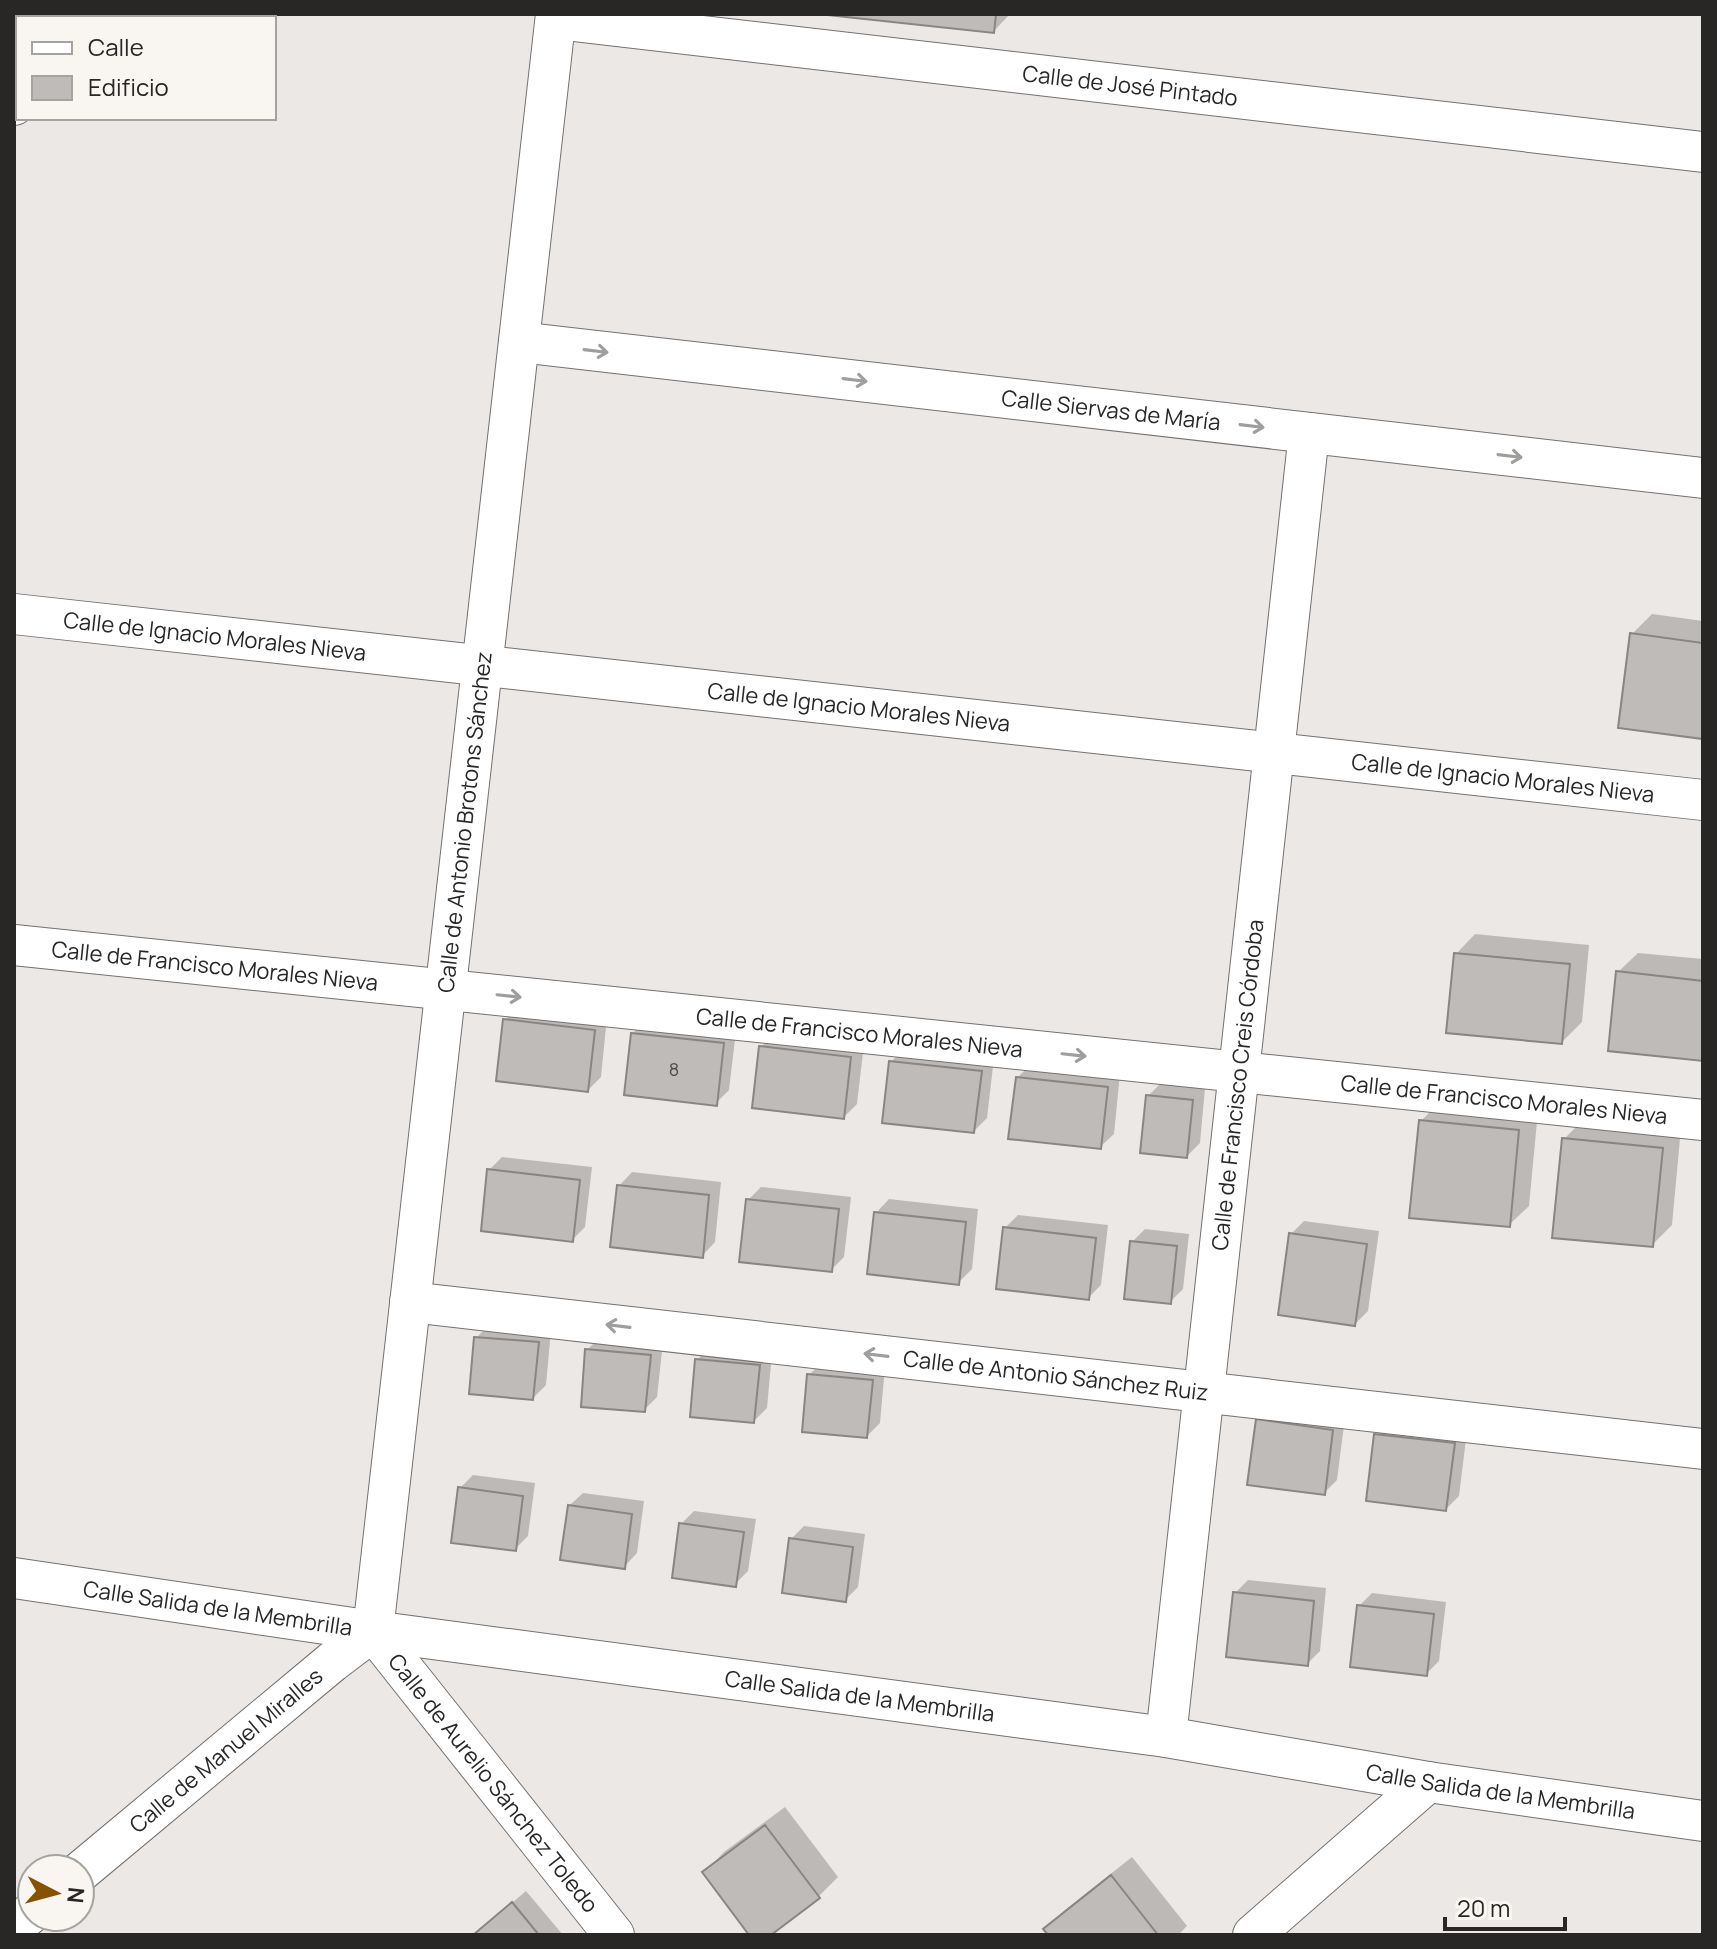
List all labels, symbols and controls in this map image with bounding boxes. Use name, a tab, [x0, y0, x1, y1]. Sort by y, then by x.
legend	[16, 16, 276, 120]
text: Calle	[88, 30, 144, 63]
street label: Calle de José Pintado	[1021, 58, 1239, 113]
text: Edificio	[88, 70, 169, 103]
one-way arrow	[582, 343, 609, 358]
one-way arrow	[841, 373, 868, 388]
street label: Calle Siervas de María	[1000, 383, 1222, 437]
one-way arrow	[1239, 419, 1264, 434]
one-way arrow	[1496, 448, 1523, 463]
street label: Calle de Ignacio Morales Nieva	[62, 605, 368, 668]
street label: Calle de Antonio Brotons Sánchez	[430, 650, 499, 994]
street label: Calle de Ignacio Morales Nieva	[706, 675, 1012, 739]
street label: Calle de Ignacio Morales Nieva	[1350, 746, 1656, 810]
street label: Calle de Francisco Creis Córdoba	[1204, 918, 1271, 1252]
street label: Calle de Francisco Morales Nieva	[50, 934, 380, 998]
one-way arrow	[495, 989, 522, 1004]
street label: Calle de Francisco Morales Nieva	[695, 1001, 1024, 1064]
one-way arrow	[1060, 1047, 1087, 1062]
house number: 8	[669, 1057, 679, 1081]
street label: Calle de Francisco Morales Nieva	[1339, 1068, 1669, 1131]
one-way arrow	[605, 1318, 632, 1333]
street label: Calle de Antonio Sánchez Ruiz	[902, 1343, 1210, 1408]
one-way arrow	[863, 1348, 890, 1363]
street label: Calle Salida de la Membrilla	[81, 1573, 354, 1643]
street label: Calle de Aurelio Sánchez Toledo	[382, 1647, 605, 1919]
street label: Calle de Manuel Miralles	[123, 1661, 329, 1840]
street label: Calle Salida de la Membrilla	[723, 1663, 996, 1729]
street label: Calle Salida de la Membrilla	[1364, 1757, 1637, 1826]
north arrow	[16, 1853, 96, 1933]
scale bar	[1445, 1881, 1565, 1931]
text: N	[60, 1886, 92, 1905]
text: 20 m	[1457, 1891, 1510, 1924]

